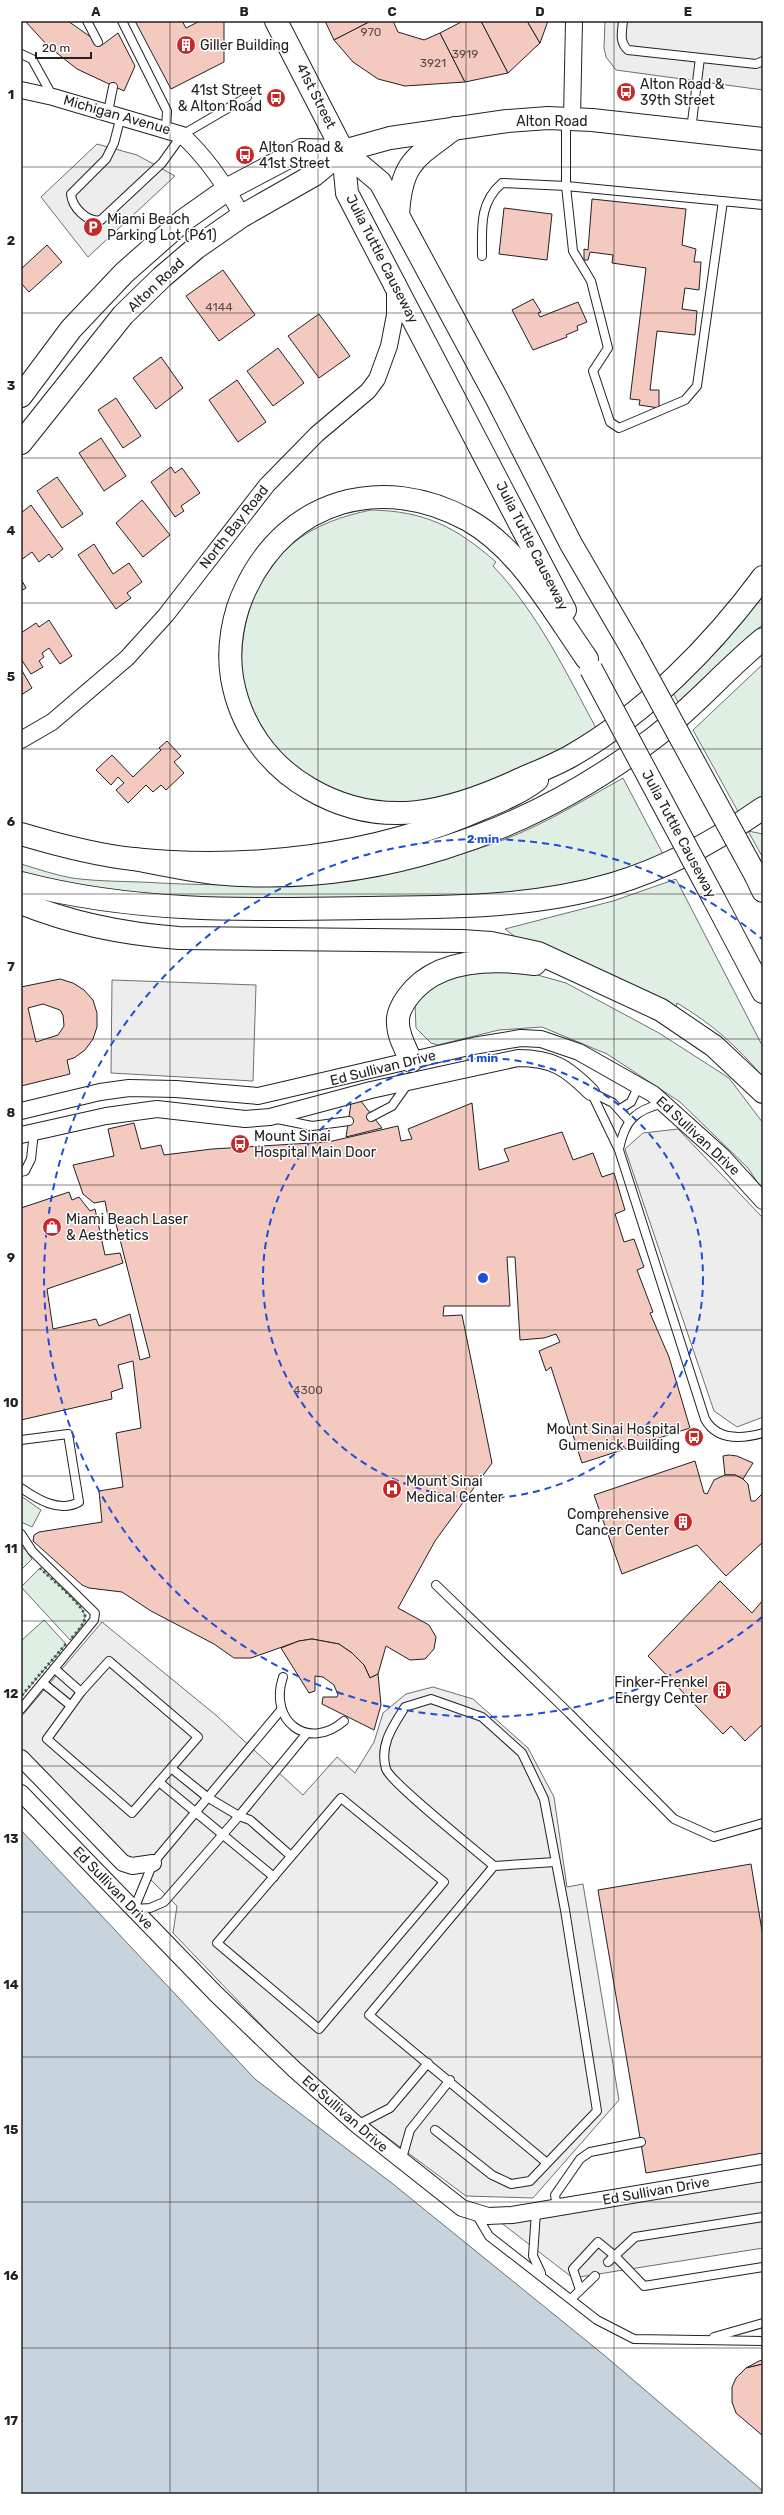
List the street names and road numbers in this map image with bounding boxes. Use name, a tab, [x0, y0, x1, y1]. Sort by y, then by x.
street label: 41st Street	[292, 61, 340, 132]
street label: Michigan Avenue	[61, 92, 173, 138]
street label: Alton Road	[516, 113, 588, 130]
street label: Julia Tuttle Causeway	[342, 192, 422, 327]
street label: Alton Road	[124, 254, 188, 316]
street label: Julia Tuttle Causeway	[492, 479, 572, 614]
street label: North Bay Road	[196, 482, 272, 572]
street label: Julia Tuttle Causeway	[638, 767, 720, 901]
street label: Ed Sullivan Drive	[328, 1047, 438, 1089]
street label: Ed Sullivan Drive	[653, 1093, 744, 1179]
street label: Ed Sullivan Drive	[69, 1843, 157, 1933]
street label: Ed Sullivan Drive	[299, 2072, 392, 2156]
street label: Ed Sullivan Drive	[601, 2173, 711, 2209]

